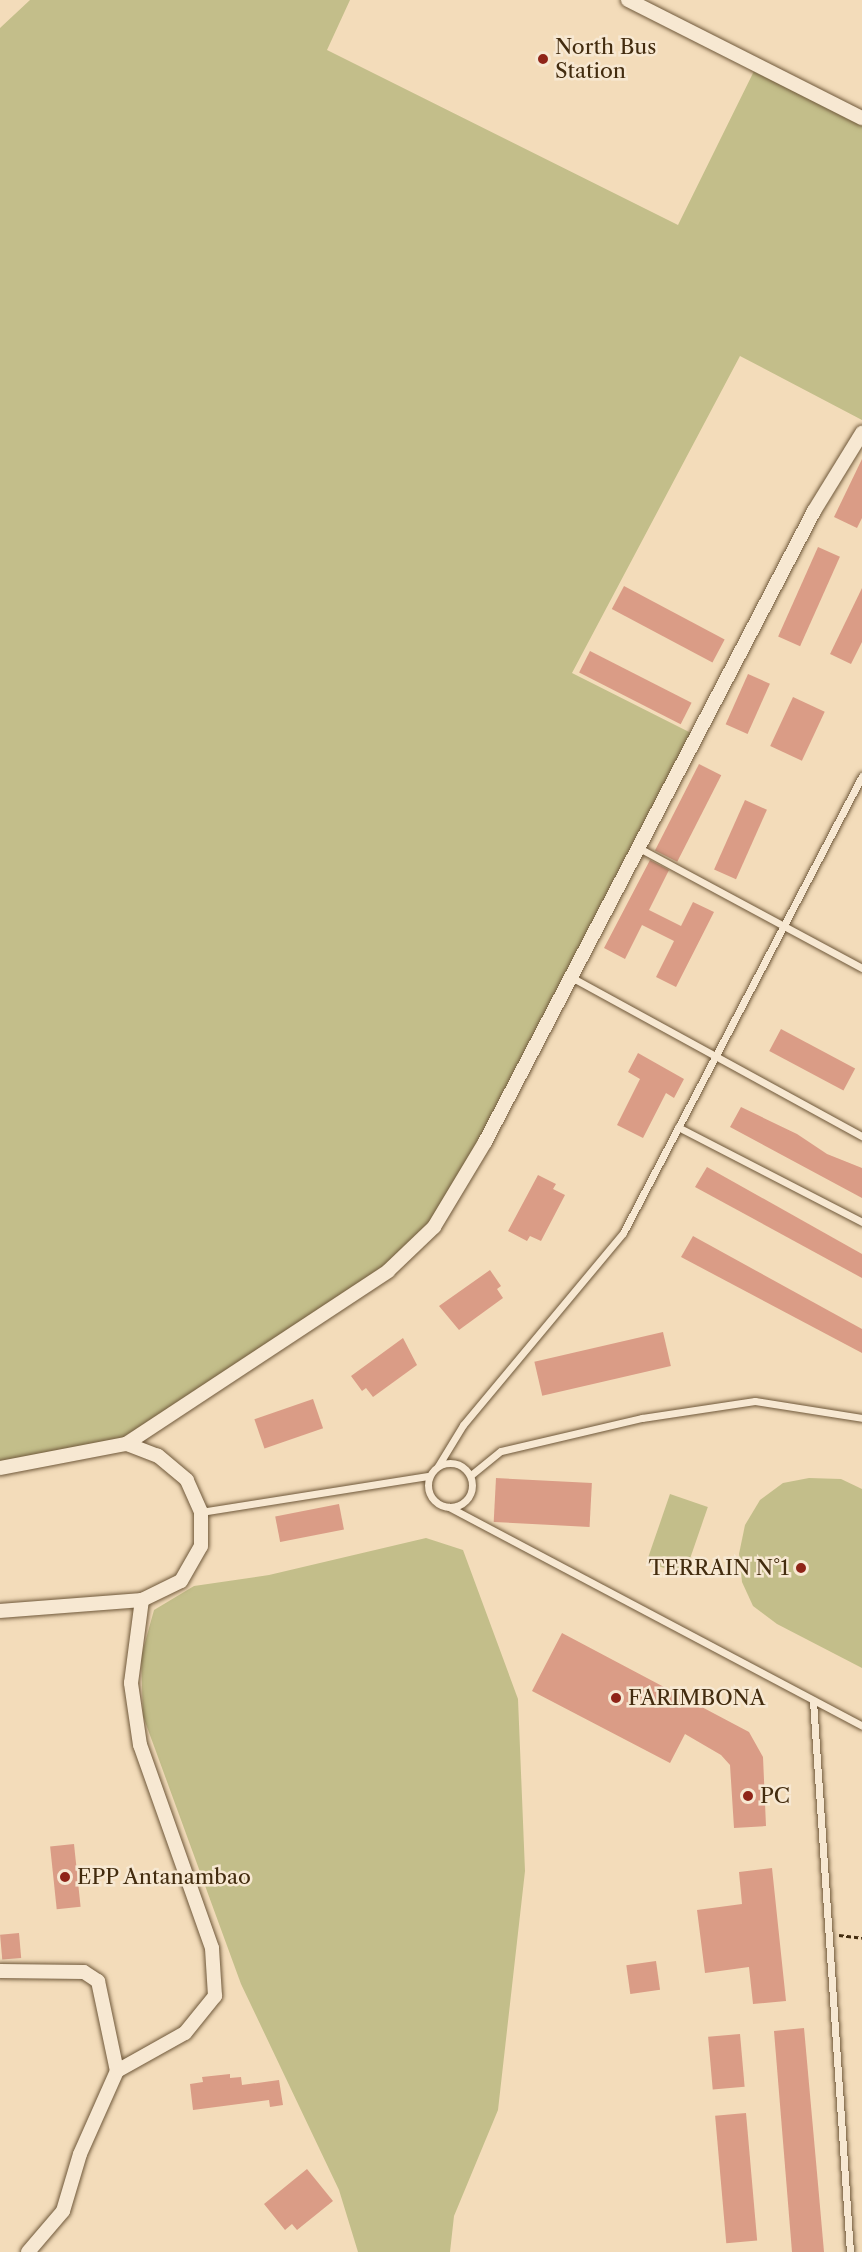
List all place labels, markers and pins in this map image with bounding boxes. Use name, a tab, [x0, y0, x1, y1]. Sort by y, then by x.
place label: North Bus Station	[555, 34, 656, 84]
marker: North Bus Station	[536, 52, 550, 66]
place label: TERRAIN N°1	[649, 1555, 789, 1581]
marker: TERRAIN N°1	[794, 1561, 808, 1575]
place label: FARIMBONA	[628, 1685, 765, 1711]
marker: FARIMBONA	[609, 1691, 623, 1705]
place label: PC	[760, 1783, 790, 1809]
marker: PC	[741, 1789, 755, 1803]
place label: EPP Antanambao	[77, 1864, 252, 1890]
marker: EPP Antanambao	[58, 1870, 72, 1884]

